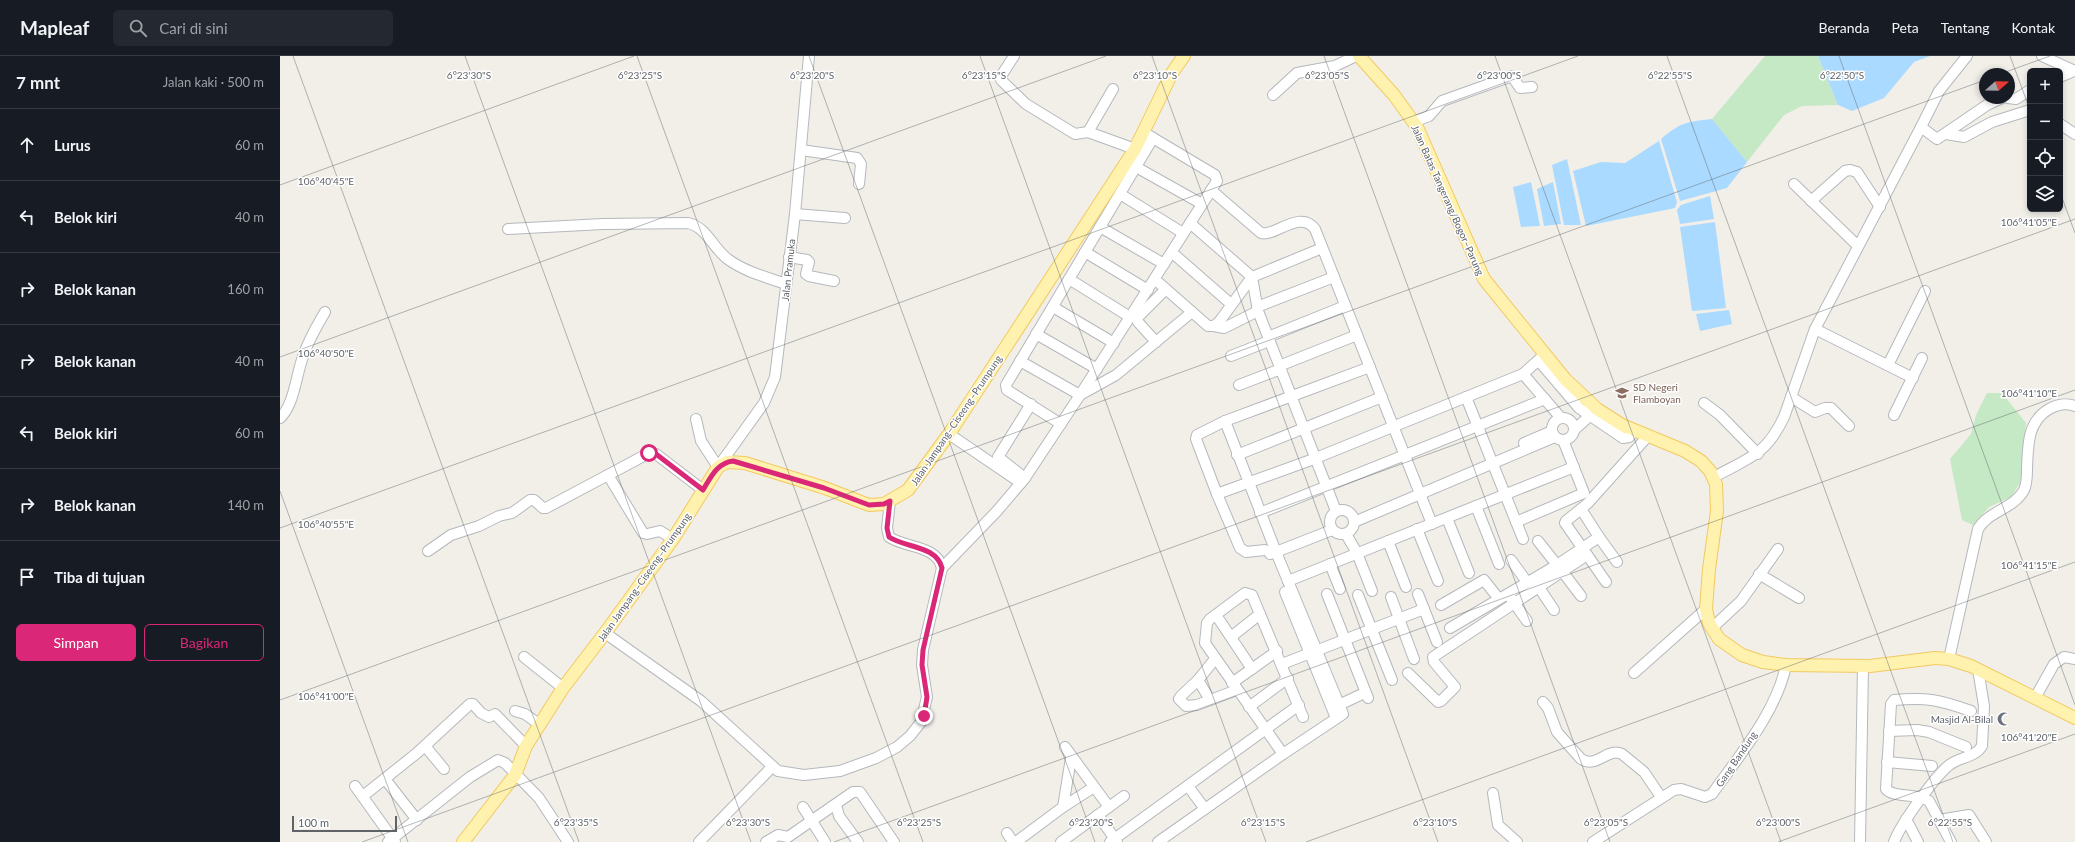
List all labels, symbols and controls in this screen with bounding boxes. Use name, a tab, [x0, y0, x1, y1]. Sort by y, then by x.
search box	[113, 10, 393, 46]
text: Mapleaf	[20, 16, 89, 39]
icon: search	[127, 17, 149, 39]
text: Cari di sini	[159, 19, 228, 37]
text: Beranda	[1819, 19, 1869, 36]
text: Peta	[1891, 19, 1919, 36]
text: Tentang	[1941, 19, 1990, 36]
text: Kontak	[2012, 19, 2055, 36]
north arrow	[1979, 68, 2015, 104]
map controls	[2027, 68, 2063, 212]
button: +	[2027, 68, 2063, 104]
text: 6°23'30"S	[447, 69, 491, 81]
text: 6°23'25"S	[618, 69, 662, 81]
text: 6°23'20"S	[790, 69, 834, 81]
text: 6°23'15"S	[962, 69, 1006, 81]
text: 6°23'10"S	[1133, 69, 1177, 81]
text: 6°23'05"S	[1305, 69, 1349, 81]
text: 6°23'00"S	[1477, 69, 1521, 81]
text: 6°22'55"S	[1648, 69, 1692, 81]
text: 6°22'50"S	[1820, 69, 1864, 81]
text: 7 mnt	[16, 72, 60, 93]
text: Jalan kaki · 500 m	[163, 74, 264, 90]
button: −	[2027, 104, 2063, 140]
street label: Jalan Batas Tangerang/Bogor–Parung	[1409, 123, 1487, 277]
icon: ahead	[16, 134, 38, 156]
text: Lurus	[54, 136, 91, 154]
text: 60 m	[235, 137, 264, 153]
button: locate	[2027, 140, 2063, 176]
text: 106°40'45"E	[298, 175, 354, 187]
button: layers	[2027, 176, 2063, 212]
icon: left	[16, 206, 38, 228]
text: Belok kiri	[54, 208, 117, 226]
text: 40 m	[235, 209, 264, 225]
text: 106°41'05"E	[2001, 216, 2057, 228]
street label: Jalan Pramuka	[779, 238, 797, 302]
icon: right	[16, 278, 38, 300]
text: Belok kanan	[54, 280, 136, 298]
text: 160 m	[227, 281, 264, 297]
text: 106°40'50"E	[298, 347, 354, 359]
icon: right	[16, 350, 38, 372]
text: Belok kanan	[54, 352, 136, 370]
text: 40 m	[235, 353, 264, 369]
street label: Jalan Jampang–Ciseeng–Prumpung	[908, 353, 1004, 487]
place label: SD Negeri Flamboyan	[1633, 381, 1681, 405]
school or university icon: SD Negeri Flamboyan	[1614, 385, 1630, 401]
text: 106°41'10"E	[2001, 387, 2057, 399]
icon: left	[16, 422, 38, 444]
text: Belok kiri	[54, 424, 117, 442]
text: 60 m	[235, 425, 264, 441]
route start	[640, 444, 658, 462]
icon: right	[16, 494, 38, 516]
text: Belok kanan	[54, 496, 136, 514]
text: 140 m	[227, 497, 264, 513]
street label: Jalan Jampang–Ciseeng–Prumpung	[595, 510, 693, 644]
text: 106°40'55"E	[298, 518, 354, 530]
text: 106°41'15"E	[2001, 559, 2057, 571]
icon: arrive	[16, 566, 38, 588]
text: Tiba di tujuan	[54, 568, 145, 586]
button: Simpan	[16, 624, 136, 661]
button: Bagikan	[144, 624, 264, 661]
text: 106°41'00"E	[298, 690, 354, 702]
route end	[915, 707, 933, 725]
mosque icon: Masjid Al-Bilal	[1996, 711, 2012, 727]
place label: Masjid Al-Bilal	[1931, 713, 1993, 725]
street label: Gang Bandung	[1713, 729, 1759, 789]
text: 106°41'20"E	[2001, 731, 2057, 743]
scale bar	[292, 814, 397, 833]
text: 100 m	[298, 816, 329, 829]
text: 6°23'35"S	[554, 816, 598, 828]
text: 6°23'30"S	[726, 816, 770, 828]
text: 6°23'25"S	[897, 816, 941, 828]
text: 6°23'20"S	[1069, 816, 1113, 828]
text: 6°23'15"S	[1241, 816, 1285, 828]
text: 6°23'10"S	[1413, 816, 1457, 828]
text: 6°23'05"S	[1584, 816, 1628, 828]
text: 6°23'00"S	[1756, 816, 1800, 828]
text: 6°22'55"S	[1928, 816, 1972, 828]

